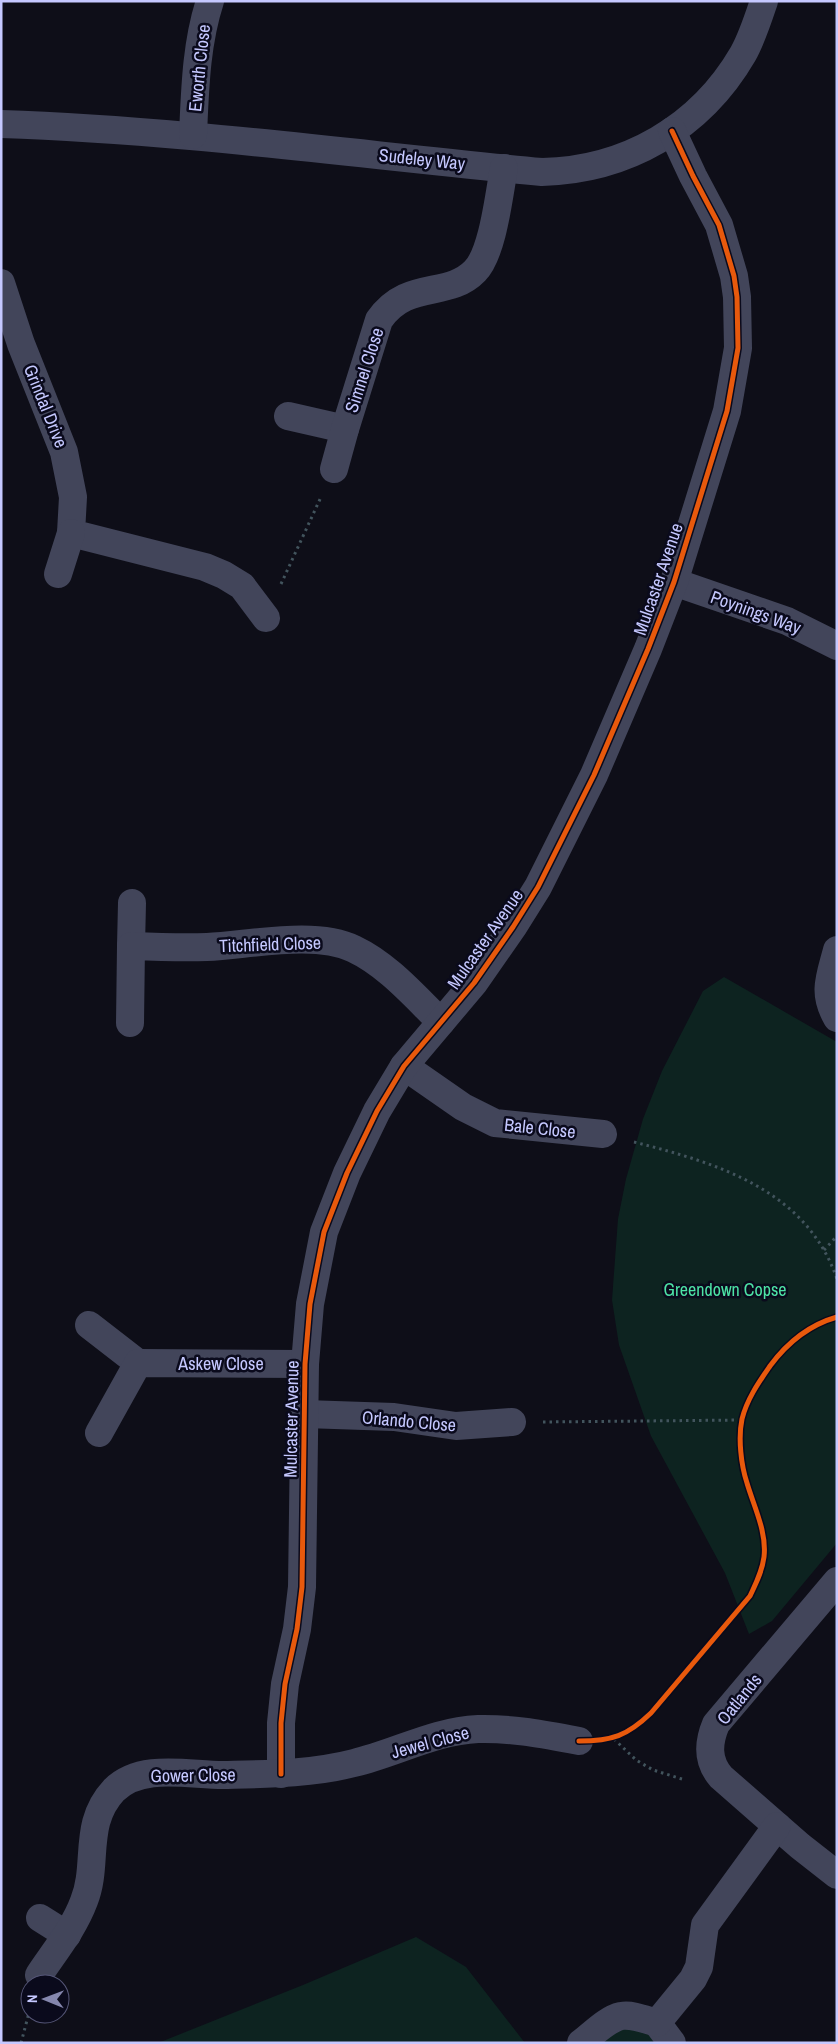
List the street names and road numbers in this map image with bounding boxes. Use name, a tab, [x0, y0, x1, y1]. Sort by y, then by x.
street label: Eworth Close	[182, 23, 216, 113]
street label: Sudeley Way	[378, 142, 467, 176]
street label: Simnel Close	[339, 324, 389, 416]
street label: Grindal Drive	[18, 361, 74, 451]
street label: Mulcaster Avenue	[627, 520, 689, 638]
street label: Poynings Way	[707, 584, 805, 640]
street label: Mulcaster Avenue	[441, 884, 529, 994]
street label: Titchfield Close	[218, 930, 322, 958]
street label: Bale Close	[503, 1112, 577, 1144]
street label: Askew Close	[177, 1351, 264, 1376]
street label: Mulcaster Avenue	[277, 1360, 305, 1478]
street label: Orlando Close	[361, 1404, 457, 1438]
street label: Oatlands	[711, 1668, 767, 1730]
street label: Jewel Close	[388, 1720, 472, 1764]
street label: Gower Close	[150, 1762, 236, 1788]

